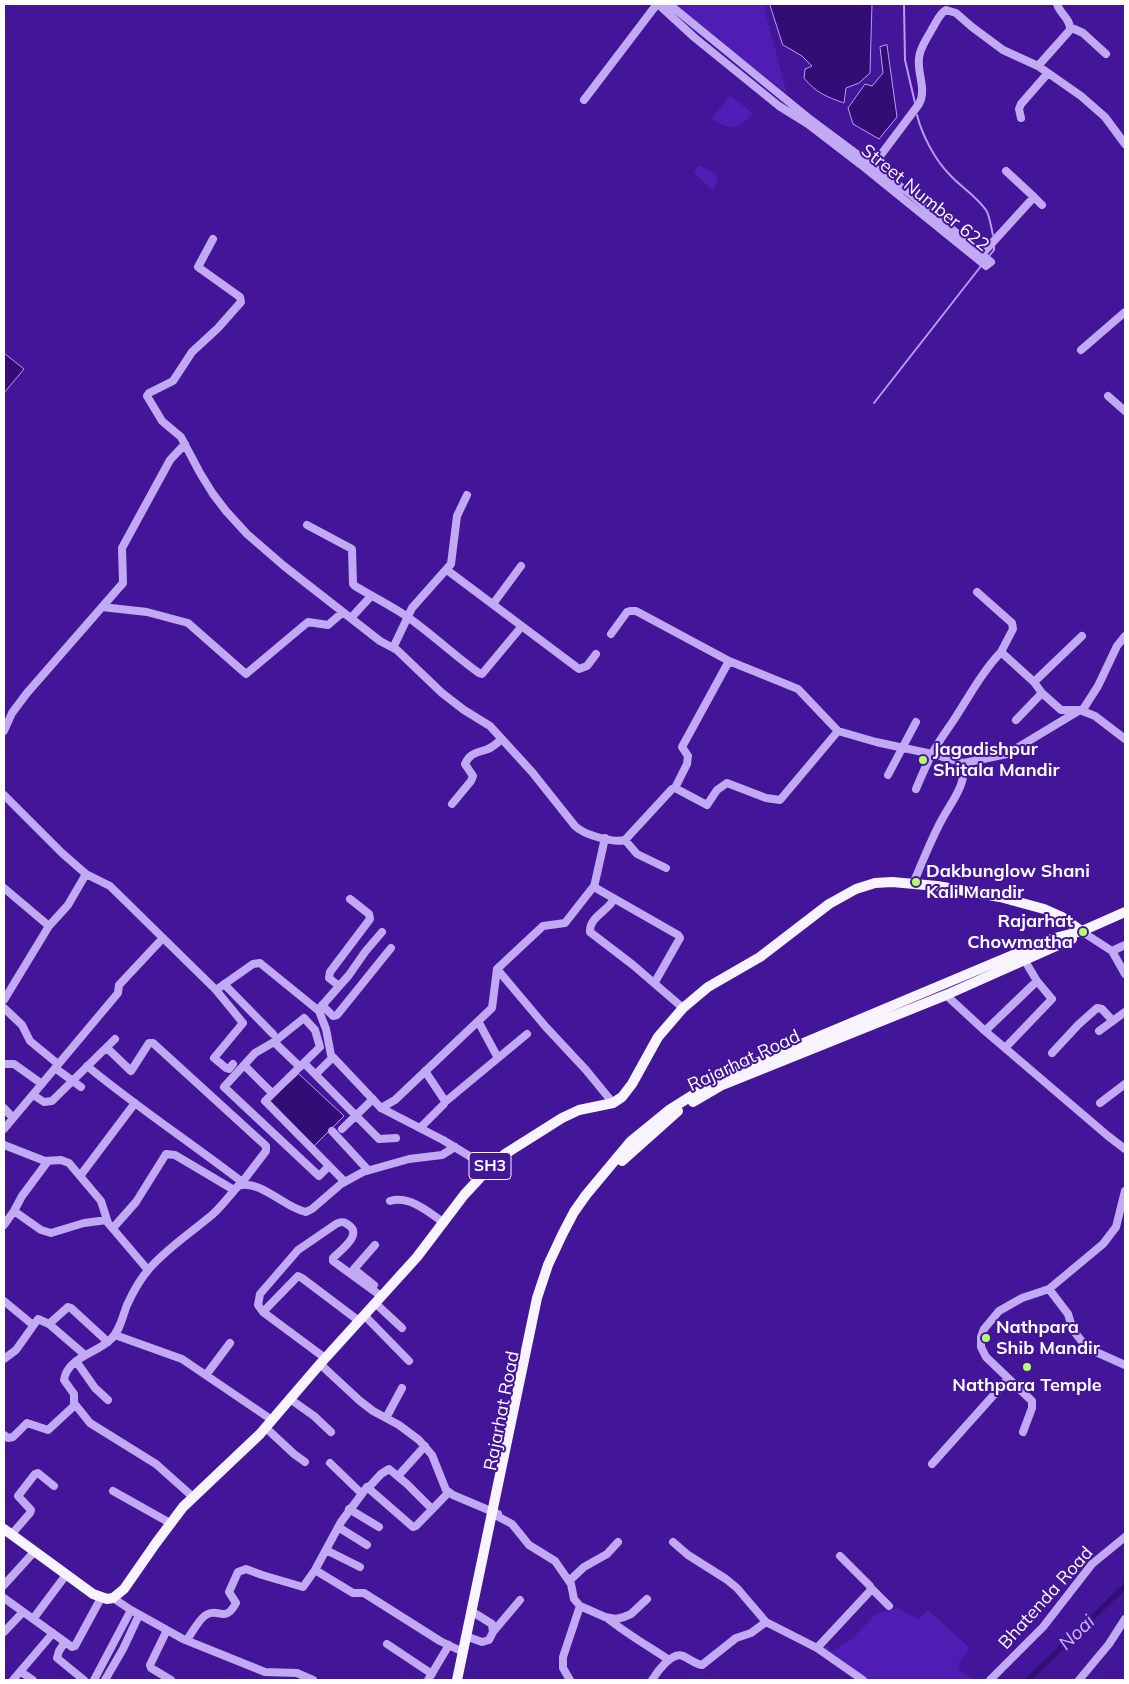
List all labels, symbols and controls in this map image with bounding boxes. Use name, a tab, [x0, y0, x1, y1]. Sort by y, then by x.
street label: Street Number 622	[857, 140, 993, 256]
place label: Jagadishpur Shitala Mandir	[933, 739, 1060, 782]
marker: Jagadishpur Shitala Mandir	[917, 754, 929, 766]
place label: Dakbunglow Shani Kali Mandir	[926, 861, 1090, 904]
marker: Dakbunglow Shani Kali Mandir	[910, 876, 922, 888]
place label: Rajarhat Chowmatha	[967, 911, 1073, 954]
marker: Rajarhat Chowmatha	[1077, 926, 1089, 938]
street label: Rajarhat Road	[684, 1026, 804, 1096]
road number: SH3	[469, 1152, 511, 1180]
place label: Nathpara Shib Mandir	[996, 1317, 1100, 1360]
marker: Nathpara Shib Mandir	[980, 1332, 992, 1344]
street label: Rajarhat Road	[480, 1349, 524, 1473]
marker: Nathpara Temple	[1021, 1361, 1033, 1373]
place label: Nathpara Temple	[952, 1375, 1102, 1397]
street label: Bhatenda Road	[994, 1542, 1098, 1654]
water label: Noai	[1054, 1611, 1100, 1655]

